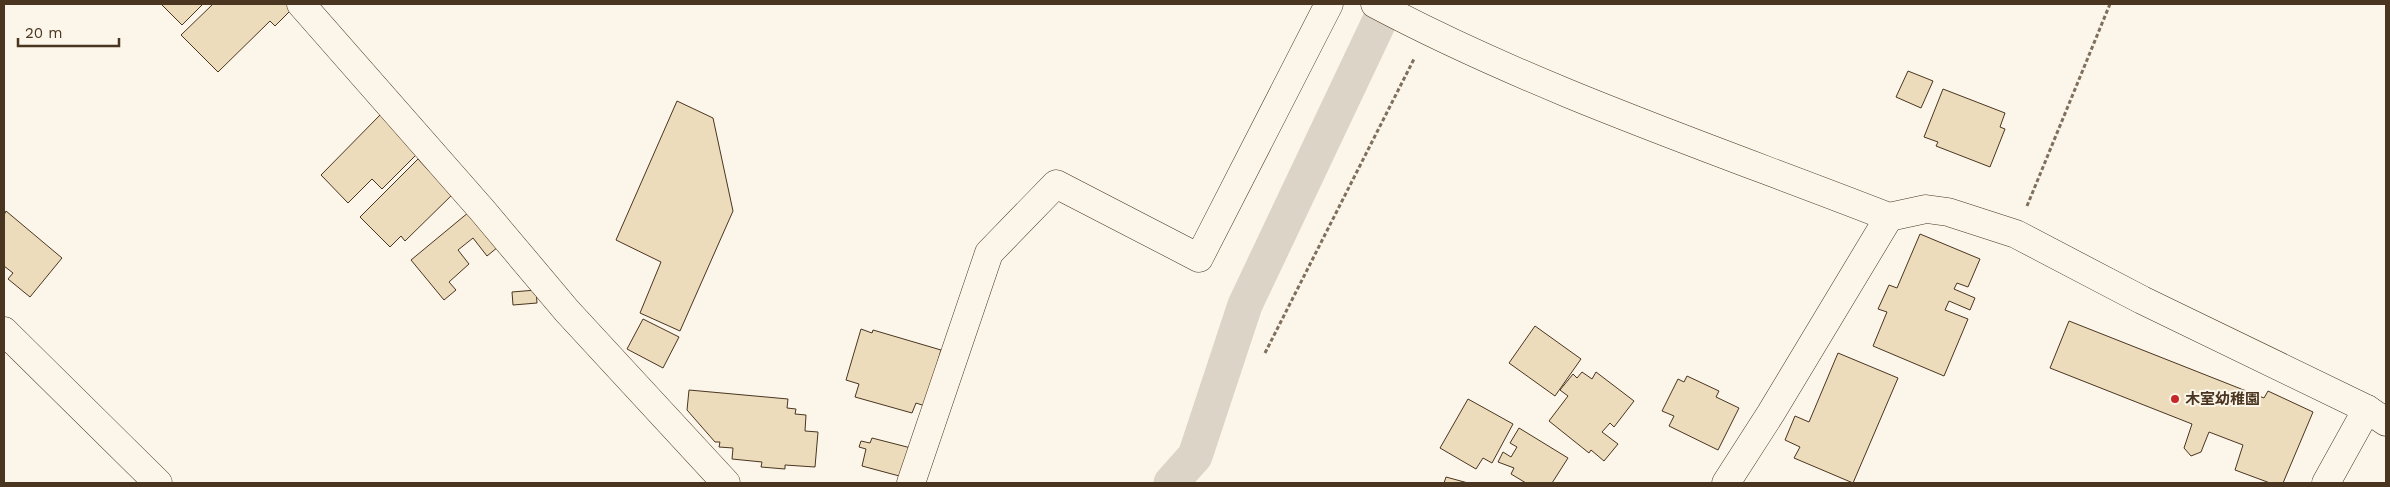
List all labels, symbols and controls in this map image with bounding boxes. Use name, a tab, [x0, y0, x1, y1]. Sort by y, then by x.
scale bar	[18, 15, 119, 47]
text: 20 m	[25, 24, 63, 42]
place label: 木室幼稚園	[2185, 390, 2260, 408]
marker: 木室幼稚園	[2169, 393, 2181, 405]

